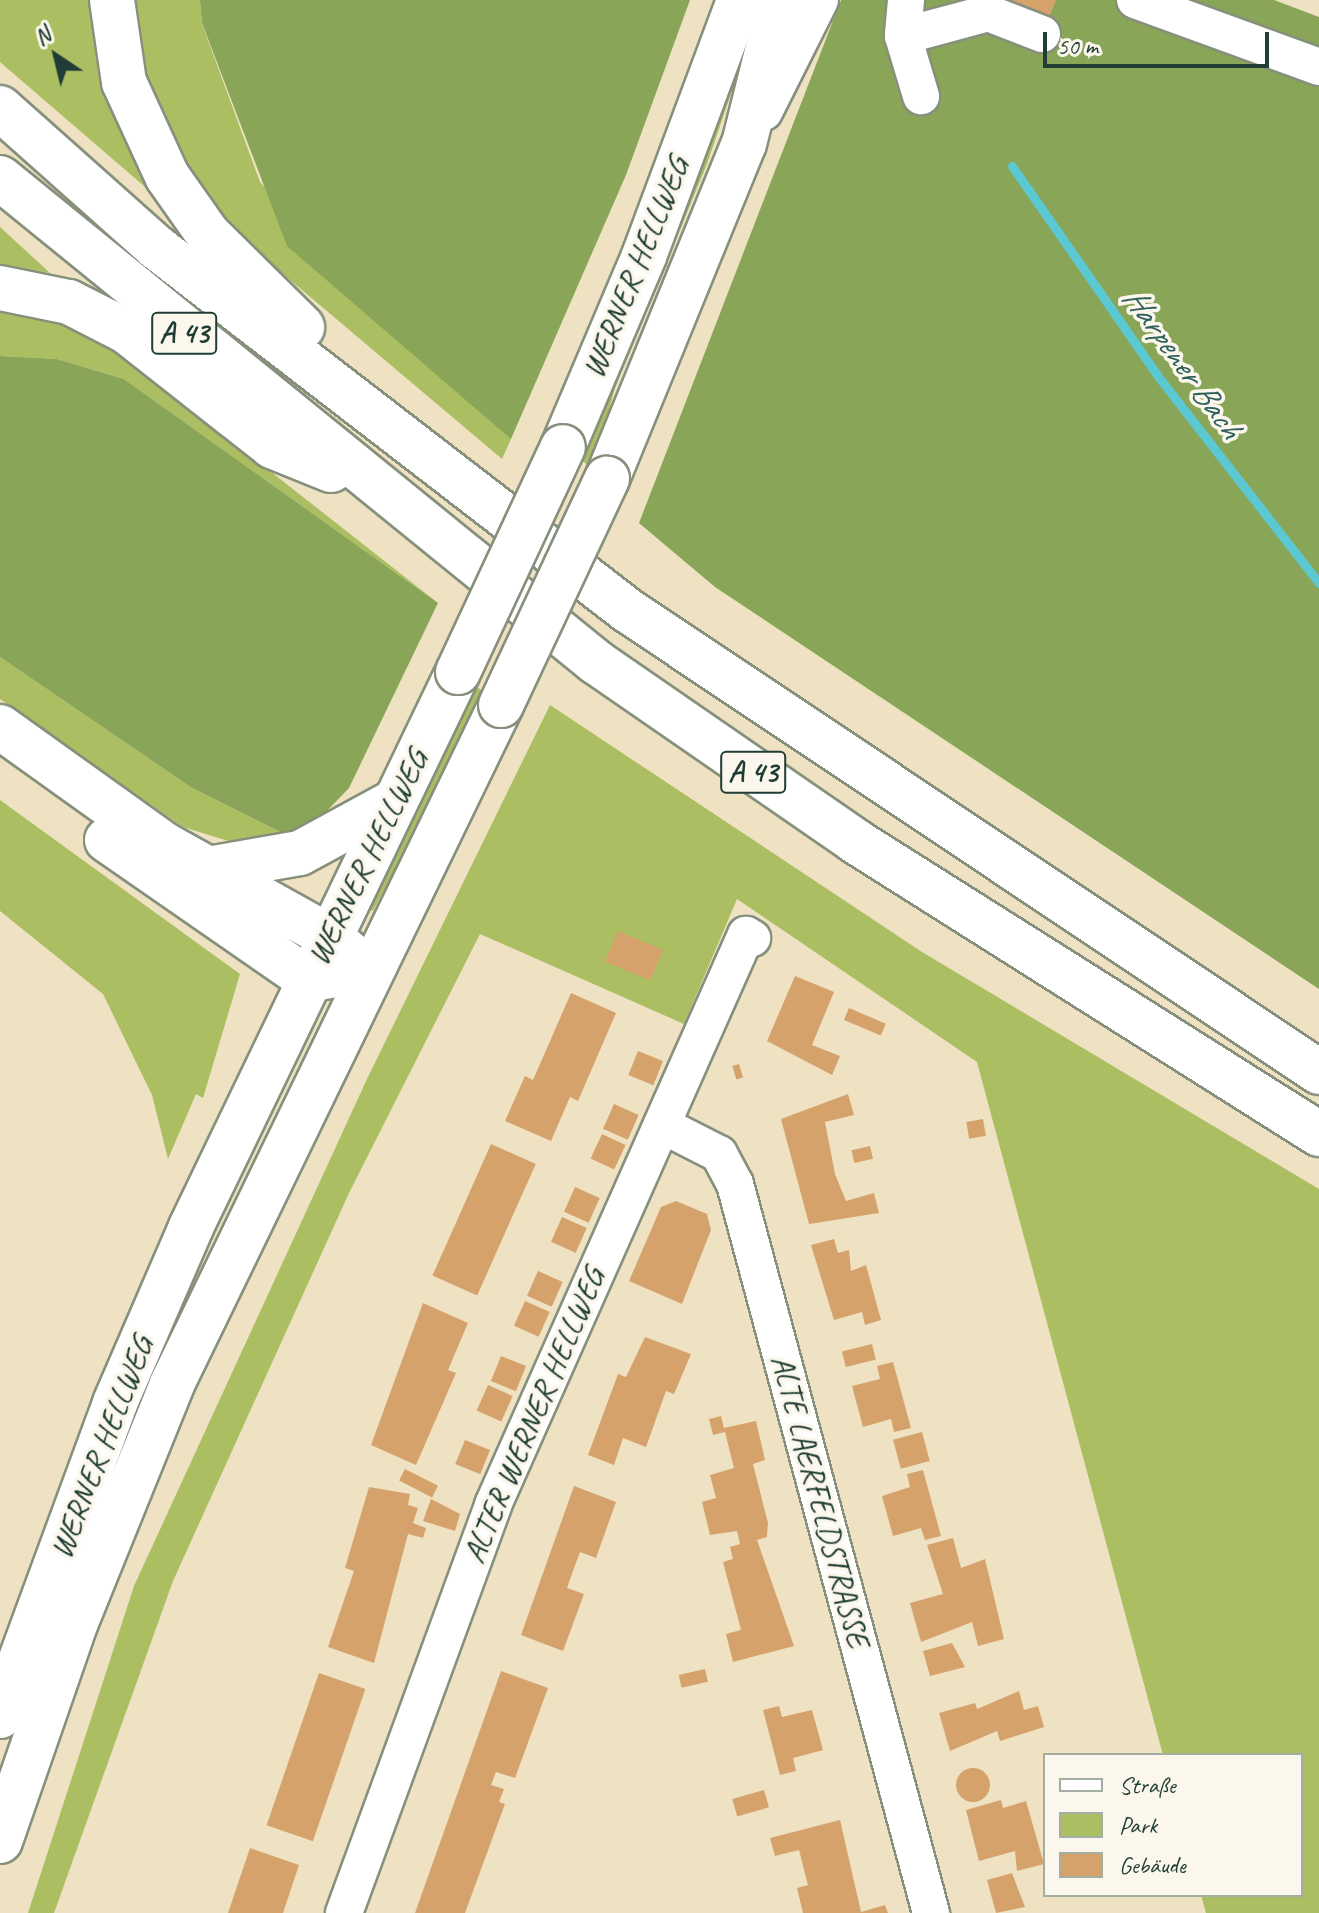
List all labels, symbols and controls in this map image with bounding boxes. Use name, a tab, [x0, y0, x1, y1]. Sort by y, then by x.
north arrow	[16, 16, 96, 96]
scale bar	[1047, 16, 1273, 66]
text: N	[29, 21, 56, 52]
text: 50 m	[1057, 31, 1098, 61]
street label: WERNER HELLWEG	[575, 153, 697, 383]
water label: Harpener Bach	[1114, 278, 1252, 446]
road number: A 43	[150, 307, 218, 359]
street label: WERNER HELLWEG	[300, 745, 436, 971]
road number: A 43	[719, 746, 787, 798]
street label: ALTER WERNER HELLWEG	[455, 1264, 613, 1568]
street label: WERNER HELLWEG	[43, 1333, 161, 1563]
street label: ALTE LAERFELDSTRASSE	[762, 1350, 878, 1652]
legend	[1043, 1753, 1303, 1897]
text: Straße	[1119, 1770, 1176, 1800]
text: Park	[1119, 1810, 1157, 1840]
text: Gebäude	[1119, 1850, 1186, 1880]

